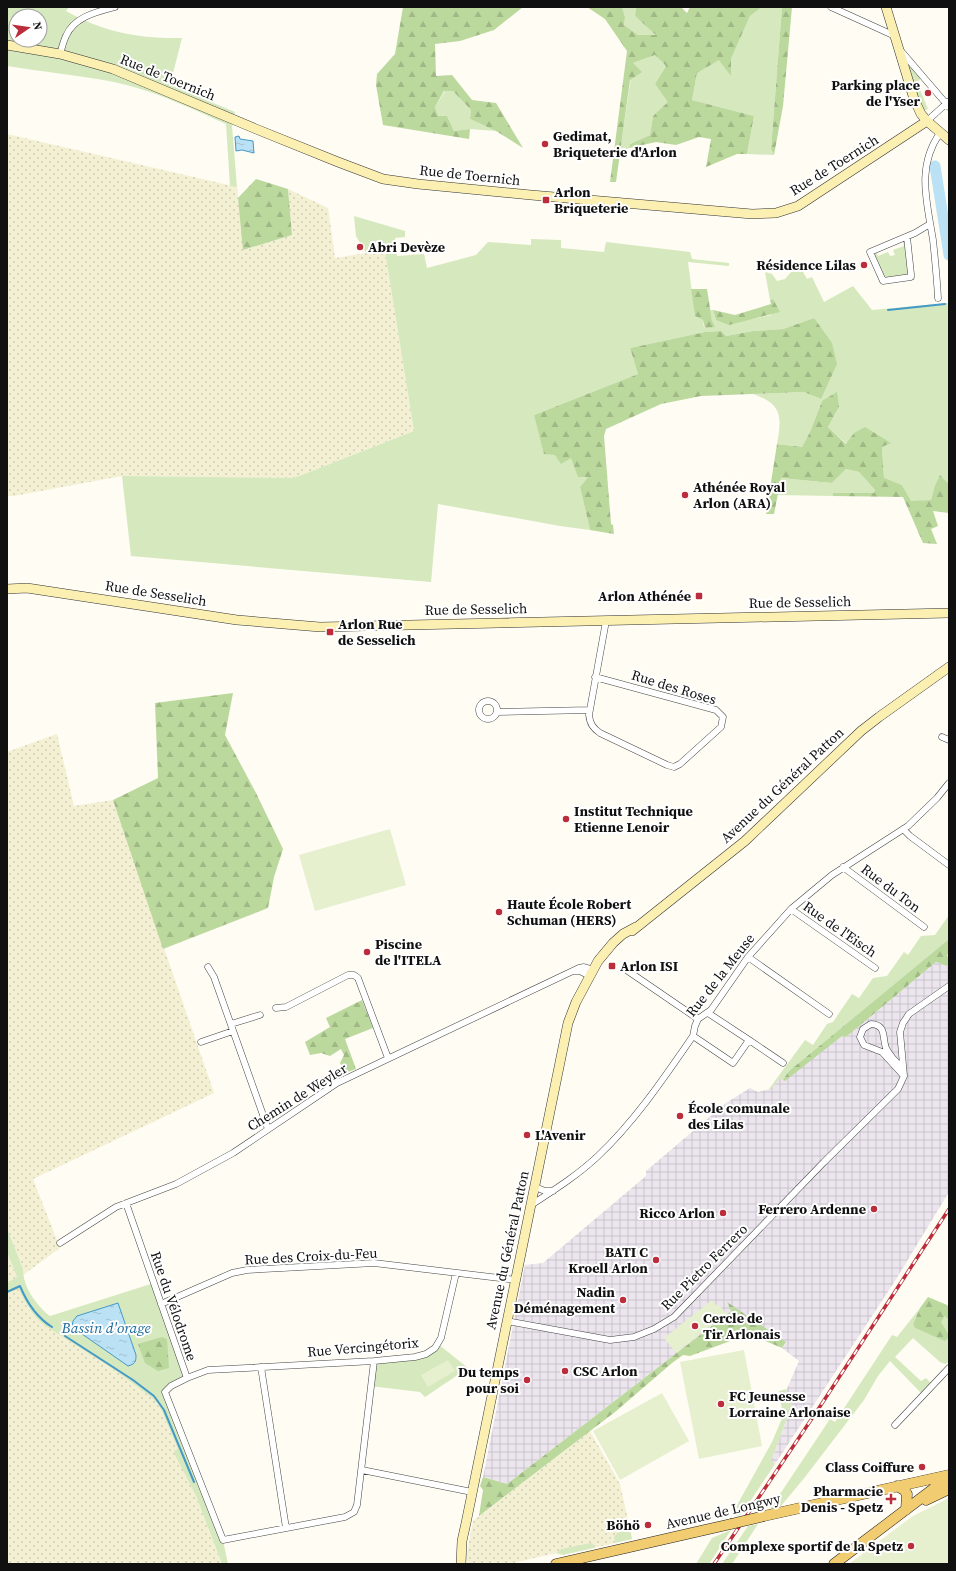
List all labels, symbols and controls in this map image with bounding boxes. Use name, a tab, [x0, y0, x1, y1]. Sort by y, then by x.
north arrow	[8, 8, 48, 48]
text: N	[29, 20, 45, 31]
street label: Rue de Toernich	[117, 49, 219, 105]
place label: Parking place de l'Yser	[831, 75, 920, 111]
marker: Parking place de l'Yser	[923, 88, 933, 98]
place label: Gedimat, Briqueterie d'Arlon	[553, 126, 677, 162]
street label: Rue de Toernich	[786, 130, 882, 200]
marker: Gedimat, Briqueterie d'Arlon	[540, 139, 550, 149]
street label: Rue de Toernich	[419, 160, 521, 190]
place label: Arlon Briqueterie	[554, 182, 628, 218]
marker: Arlon Briqueterie	[541, 195, 551, 205]
place label: Abri Devèze	[368, 237, 445, 257]
marker: Abri Devèze	[355, 242, 365, 252]
place label: Résidence Lilas	[756, 255, 857, 275]
marker: Résidence Lilas	[859, 260, 869, 270]
place label: Athénée Royal Arlon (ARA)	[693, 477, 786, 513]
marker: Athénée Royal Arlon (ARA)	[680, 490, 690, 500]
street label: Rue de Sesselich	[104, 575, 208, 611]
place label: Arlon Athénée	[598, 586, 691, 606]
marker: Arlon Athénée	[694, 591, 704, 601]
street label: Rue de Sesselich	[749, 591, 851, 613]
street label: Rue de Sesselich	[425, 598, 527, 620]
place label: Arlon Rue de Sesselich	[338, 614, 416, 650]
marker: Arlon Rue de Sesselich	[325, 627, 335, 637]
street label: Rue des Roses	[629, 665, 719, 709]
street label: Avenue du Général Patton	[716, 722, 848, 848]
place label: Institut Technique Etienne Lenoir	[574, 801, 693, 837]
marker: Institut Technique Etienne Lenoir	[561, 814, 571, 824]
street label: Rue du Ton	[857, 859, 925, 917]
place label: Haute École Robert Schuman (HERS)	[507, 894, 632, 930]
street label: Rue de l'Eisch	[799, 896, 881, 962]
marker: Haute École Robert Schuman (HERS)	[494, 907, 504, 917]
street label: Rue de la Meuse	[681, 929, 759, 1021]
place label: Piscine de l'ITELA	[375, 934, 442, 970]
marker: Piscine de l'ITELA	[362, 947, 372, 957]
place label: Arlon ISI	[620, 956, 678, 976]
marker: Arlon ISI	[607, 961, 617, 971]
street label: Chemin de Weyler	[243, 1058, 351, 1136]
place label: École comunale des Lilas	[688, 1098, 790, 1134]
marker: École comunale des Lilas	[675, 1111, 685, 1121]
place label: L'Avenir	[535, 1125, 586, 1145]
marker: L'Avenir	[522, 1130, 532, 1140]
street label: Avenue du Général Patton	[480, 1168, 534, 1331]
place label: Ferrero Ardenne	[758, 1199, 866, 1219]
place label: Ricco Arlon	[639, 1203, 715, 1223]
marker: Ferrero Ardenne	[869, 1204, 879, 1214]
marker: Ricco Arlon	[718, 1208, 728, 1218]
street label: Rue Pietro Ferrero	[656, 1219, 752, 1315]
place label: BATI C Kroell Arlon	[568, 1242, 648, 1278]
street label: Rue des Croix-du-Feu	[244, 1243, 378, 1269]
street label: Rue du Vélodrome	[146, 1249, 202, 1363]
marker: BATI C Kroell Arlon	[651, 1255, 661, 1265]
place label: Nadin Déménagement	[514, 1282, 616, 1318]
marker: Nadin Déménagement	[618, 1295, 628, 1305]
place label: Cercle de Tir Arlonais	[703, 1308, 781, 1344]
water label: Bassin d'orage	[60, 1317, 151, 1338]
marker: Cercle de Tir Arlonais	[690, 1321, 700, 1331]
street label: Rue Vercingétorix	[306, 1332, 420, 1362]
place label: CSC Arlon	[573, 1361, 638, 1381]
place label: Du temps pour soi	[458, 1362, 520, 1398]
marker: CSC Arlon	[560, 1366, 570, 1376]
marker: Du temps pour soi	[522, 1375, 532, 1385]
place label: FC Jeunesse Lorraine Arlonaise	[729, 1386, 851, 1422]
marker: FC Jeunesse Lorraine Arlonaise	[716, 1399, 726, 1409]
place label: Class Coiffure	[825, 1457, 914, 1477]
marker: Class Coiffure	[917, 1462, 927, 1472]
place label: Pharmacie Denis - Spetz	[801, 1481, 883, 1517]
street label: Avenue de Longwy	[664, 1488, 783, 1534]
marker: Pharmacie Denis - Spetz	[886, 1494, 896, 1504]
place label: Böhö	[606, 1515, 640, 1535]
marker: Böhö	[643, 1520, 653, 1530]
place label: Complexe sportif de la Spetz	[721, 1536, 903, 1556]
marker: Complexe sportif de la Spetz	[906, 1541, 916, 1551]

